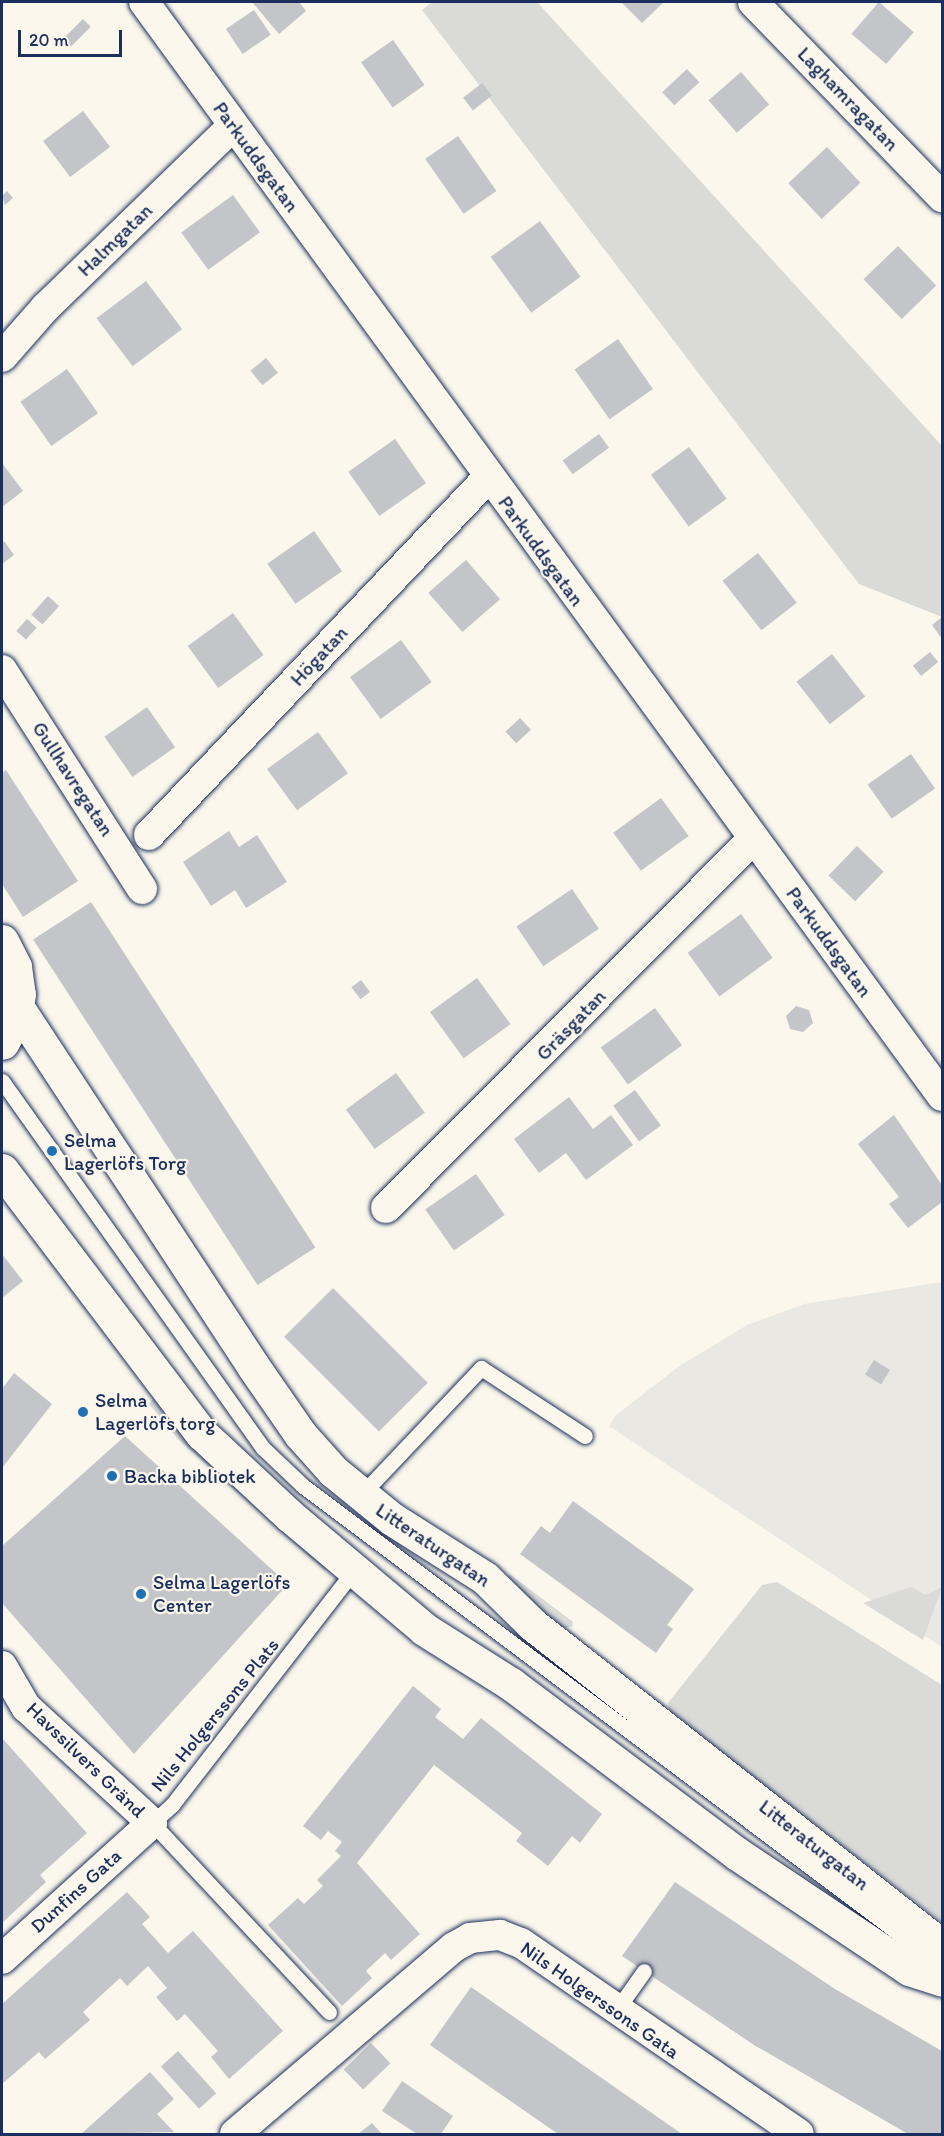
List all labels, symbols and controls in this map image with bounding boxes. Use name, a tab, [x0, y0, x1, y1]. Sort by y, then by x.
scale bar	[21, 18, 124, 56]
text: 20 m	[29, 29, 69, 51]
street label: Laghamragatan	[792, 42, 904, 156]
street label: Parkuddsgatan	[208, 97, 304, 217]
street label: Halmgatan	[73, 198, 157, 282]
street label: Parkuddsgatan	[493, 491, 589, 611]
street label: Högatan	[285, 621, 353, 691]
street label: Gullhavregatan	[27, 717, 119, 841]
street label: Parkuddsgatan	[781, 882, 877, 1002]
street label: Gräsgatan	[531, 984, 611, 1066]
place label: Selma Lagerlöfs Torg	[64, 1128, 186, 1175]
marker: Selma Lagerlöfs Torg	[45, 1144, 59, 1158]
place label: Selma Lagerlöfs torg	[95, 1388, 215, 1435]
marker: Selma Lagerlöfs torg	[76, 1405, 90, 1419]
place label: Backa bibliotek	[124, 1464, 255, 1488]
marker: Backa bibliotek	[105, 1469, 119, 1483]
street label: Litteraturgatan	[371, 1498, 495, 1592]
place label: Selma Lagerlöfs Center	[153, 1570, 290, 1617]
marker: Selma Lagerlöfs Center	[134, 1587, 148, 1601]
street label: Nils Holgerssons Plats	[145, 1633, 285, 1797]
street label: Havssilvers Gränd	[22, 1697, 150, 1823]
street label: Litteraturgatan	[754, 1795, 874, 1895]
street label: Dunfins Gata	[26, 1844, 126, 1938]
street label: Nils Holgerssons Gata	[516, 1936, 684, 2064]

